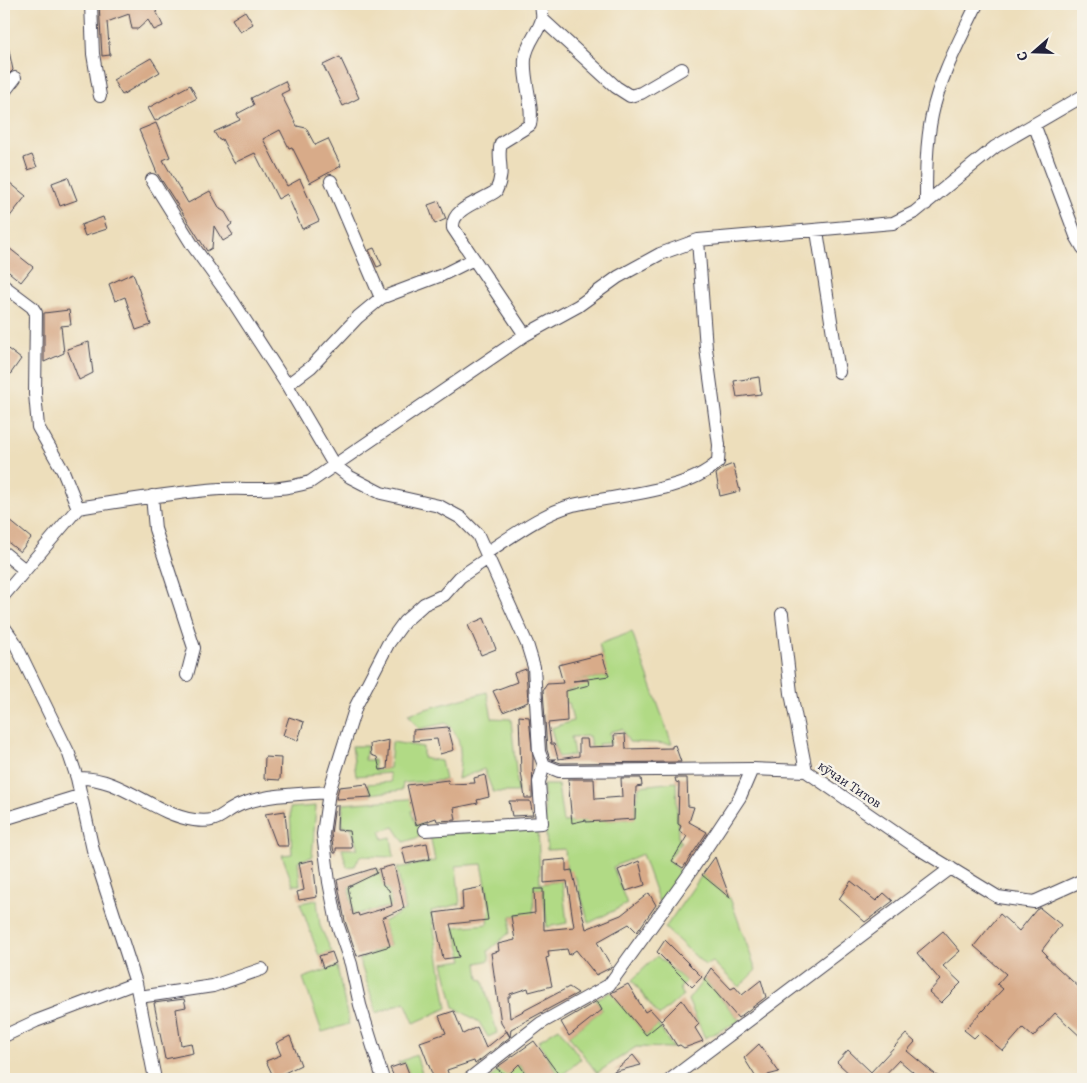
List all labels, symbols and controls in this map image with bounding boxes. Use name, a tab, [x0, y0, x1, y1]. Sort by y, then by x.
north arrow	[1010, 28, 1060, 78]
text: С	[1012, 49, 1033, 64]
street label: кӯчаи Титов	[814, 756, 886, 813]

